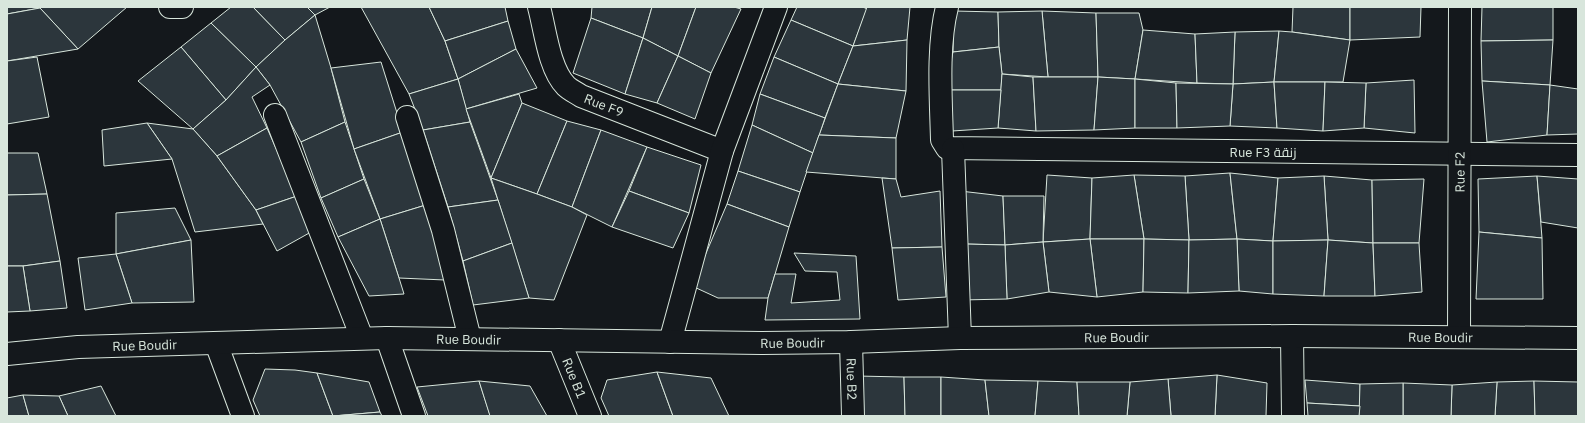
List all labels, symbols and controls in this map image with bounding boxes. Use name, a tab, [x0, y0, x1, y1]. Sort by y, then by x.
street label: Rue F9	[582, 90, 626, 120]
street label: Rue F3 زنقة	[1230, 144, 1296, 161]
street label: Rue F2	[1451, 151, 1468, 193]
street label: Rue Boudir	[1084, 328, 1149, 346]
street label: Rue Boudir	[1408, 328, 1473, 346]
street label: Rue Boudir	[436, 330, 501, 348]
street label: Rue Boudir	[760, 334, 825, 352]
street label: Rue Boudir	[112, 336, 177, 354]
street label: Rue B1	[559, 355, 590, 401]
street label: Rue B2	[843, 358, 861, 400]

